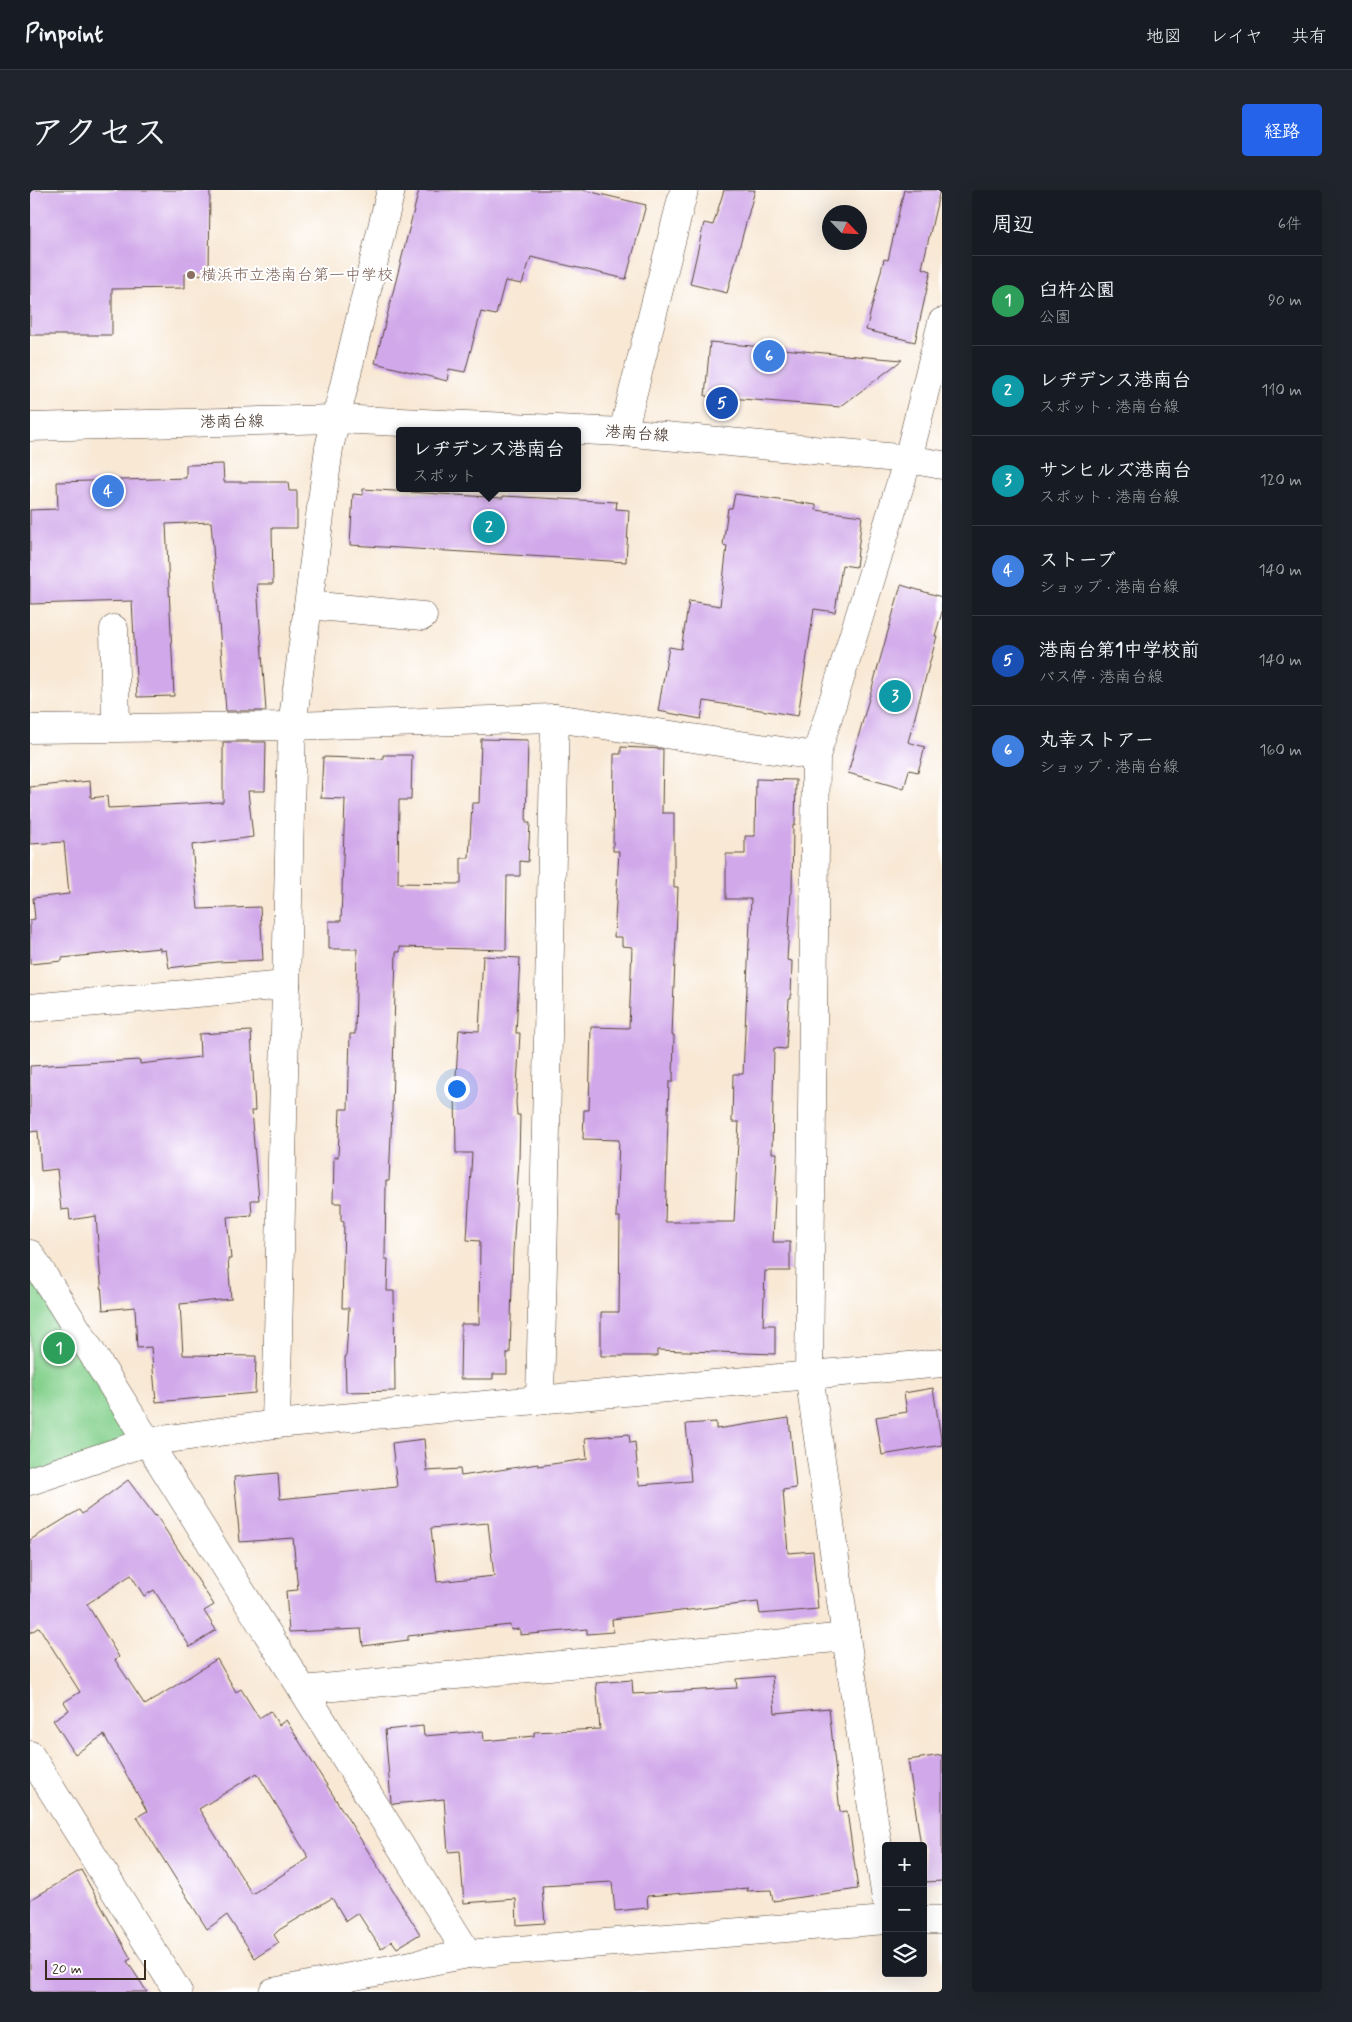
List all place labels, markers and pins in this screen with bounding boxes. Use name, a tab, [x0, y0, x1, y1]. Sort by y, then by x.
place label: 横浜市立港南台第一中学校	[201, 265, 393, 286]
marker: 横浜市立港南台第一中学校	[185, 269, 197, 281]
pin: 6	[753, 337, 785, 375]
pin: 5	[706, 384, 738, 422]
pin: 4	[92, 472, 124, 510]
pin: 2	[473, 508, 505, 546]
pin: 3	[879, 677, 911, 715]
pin: 1	[43, 1329, 75, 1367]

